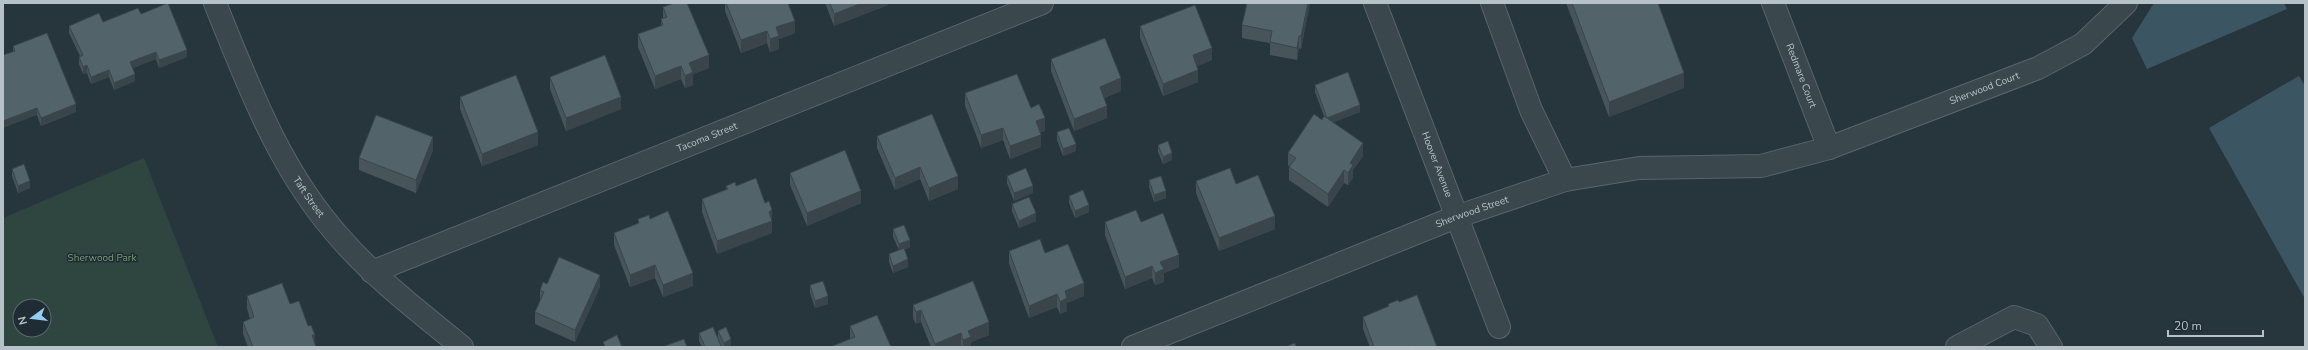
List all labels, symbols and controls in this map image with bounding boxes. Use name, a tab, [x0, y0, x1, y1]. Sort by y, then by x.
street label: Redmare Court	[1782, 42, 1820, 110]
street label: Sherwood Court	[1947, 69, 2022, 108]
street label: Tacoma Street	[674, 119, 740, 156]
street label: Hoover Avenue	[1418, 130, 1456, 199]
street label: Taft Street	[289, 174, 328, 221]
street label: Sherwood Street	[1434, 193, 1511, 231]
park label: Sherwood Park	[68, 251, 137, 265]
north arrow	[12, 298, 52, 338]
scale bar	[2168, 312, 2263, 338]
text: N	[15, 315, 31, 326]
text: 20 m	[2174, 318, 2202, 334]

